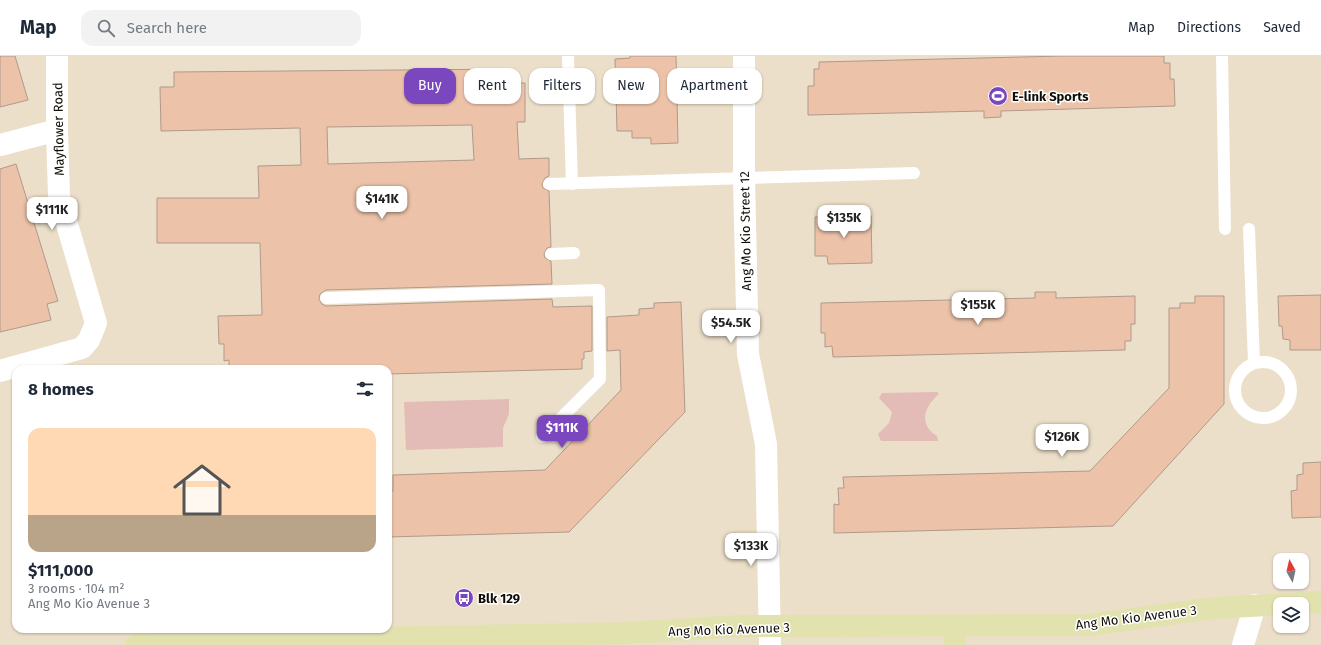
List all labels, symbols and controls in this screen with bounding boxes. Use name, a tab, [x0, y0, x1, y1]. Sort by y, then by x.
search box	[81, 10, 361, 46]
text: Map	[20, 16, 57, 39]
icon: search	[95, 17, 117, 39]
text: Search here	[127, 19, 207, 37]
text: Map	[1128, 19, 1155, 36]
text: Directions	[1177, 19, 1241, 36]
text: Saved	[1263, 19, 1301, 36]
chip: Buy	[404, 68, 456, 104]
chip: Rent	[464, 68, 521, 104]
chip: Filters	[529, 68, 595, 104]
chip: New	[603, 68, 659, 104]
chip: Apartment	[667, 68, 762, 104]
street label: Mayflower Road	[50, 82, 67, 176]
sports icon: E-link Sports	[987, 85, 1009, 107]
place label: E-link Sports	[1012, 89, 1089, 104]
street label: Ang Mo Kio Street 12	[737, 171, 754, 291]
pin: $141K	[354, 186, 410, 220]
text: $141K	[365, 191, 399, 206]
pin: $111K	[24, 197, 80, 231]
text: $111K	[36, 202, 68, 217]
pin: $135K	[816, 205, 872, 239]
text: $135K	[827, 210, 861, 225]
pin: $155K	[950, 292, 1006, 326]
text: $155K	[961, 297, 995, 312]
pin: $54.5K	[698, 310, 764, 344]
text: $54.5K	[711, 315, 751, 330]
icon: filters	[354, 378, 376, 400]
text: 8 homes	[28, 379, 94, 400]
pin: $111K	[534, 415, 590, 449]
text: $111K	[546, 420, 578, 435]
pin: $126K	[1034, 424, 1090, 458]
text: $126K	[1045, 429, 1079, 444]
icon: home	[166, 454, 238, 526]
pin: $133K	[723, 533, 779, 567]
text: $133K	[734, 538, 768, 553]
north arrow	[1273, 553, 1309, 589]
map controls	[1273, 553, 1309, 633]
text: $111,000	[28, 560, 93, 581]
text: 3 rooms · 104 m²	[28, 581, 125, 596]
bus stop icon: Blk 129	[453, 587, 475, 609]
place label: Blk 129	[478, 591, 520, 606]
text: Ang Mo Kio Avenue 3	[28, 596, 150, 611]
button: layers	[1273, 597, 1309, 633]
street label: Ang Mo Kio Avenue 3	[1075, 603, 1197, 632]
street label: Ang Mo Kio Avenue 3	[668, 620, 790, 639]

